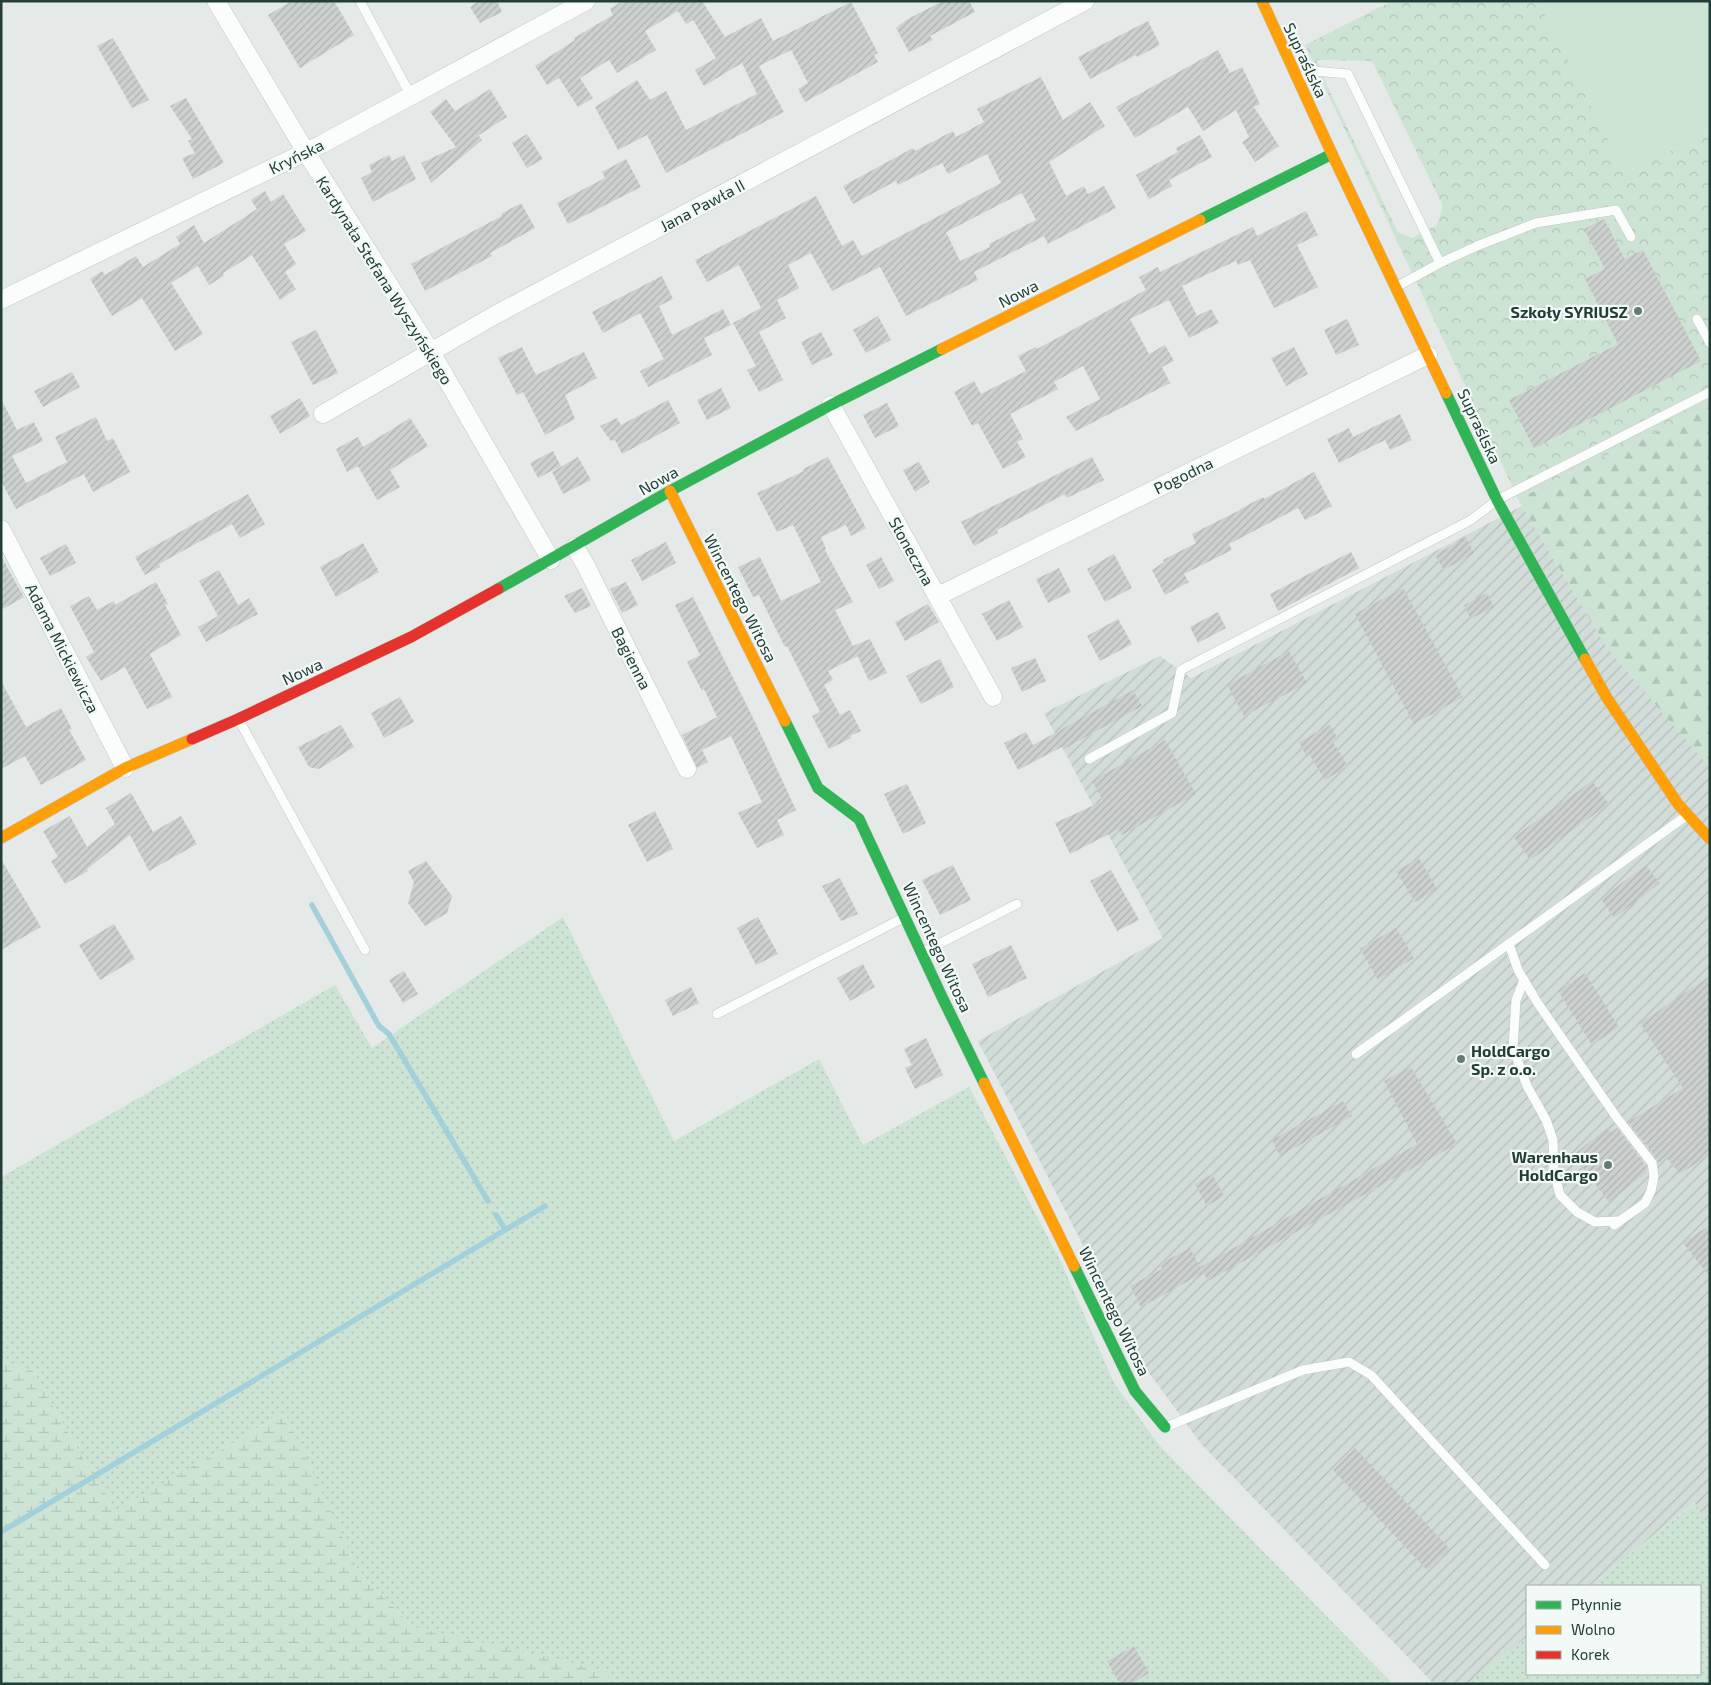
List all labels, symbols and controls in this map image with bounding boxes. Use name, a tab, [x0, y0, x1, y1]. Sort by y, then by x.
street label: Supraślska	[1280, 19, 1332, 101]
street label: Kryńska	[265, 135, 327, 177]
street label: Kardynała Stefana Wyszyńskiego	[313, 172, 457, 388]
street label: Jana Pawła II	[656, 175, 748, 235]
street label: Nowa	[995, 275, 1041, 311]
place label: Szkoły SYRIUSZ	[1511, 302, 1628, 322]
marker: Szkoły SYRIUSZ	[1632, 305, 1644, 317]
street label: Supraślska	[1454, 385, 1506, 467]
street label: Pogodna	[1150, 453, 1216, 497]
street label: Nowa	[635, 461, 681, 499]
street label: Słoneczna	[885, 513, 939, 589]
street label: Wincentego Witosa	[700, 531, 782, 665]
street label: Adama Mickiewicza	[22, 580, 104, 716]
street label: Bagienna	[608, 624, 656, 692]
street label: Nowa	[279, 653, 325, 689]
street label: Wincentego Witosa	[900, 879, 976, 1015]
place label: HoldCargo Sp. z o.o.	[1471, 1041, 1550, 1078]
marker: HoldCargo Sp. z o.o.	[1455, 1053, 1467, 1065]
place label: Warenhaus HoldCargo	[1511, 1147, 1598, 1184]
marker: Warenhaus HoldCargo	[1602, 1159, 1614, 1171]
street label: Wincentego Witosa	[1076, 1243, 1154, 1379]
legend	[1526, 1585, 1701, 1675]
text: Płynnie	[1571, 1595, 1622, 1613]
text: Wolno	[1571, 1620, 1615, 1638]
text: Korek	[1571, 1645, 1610, 1663]

